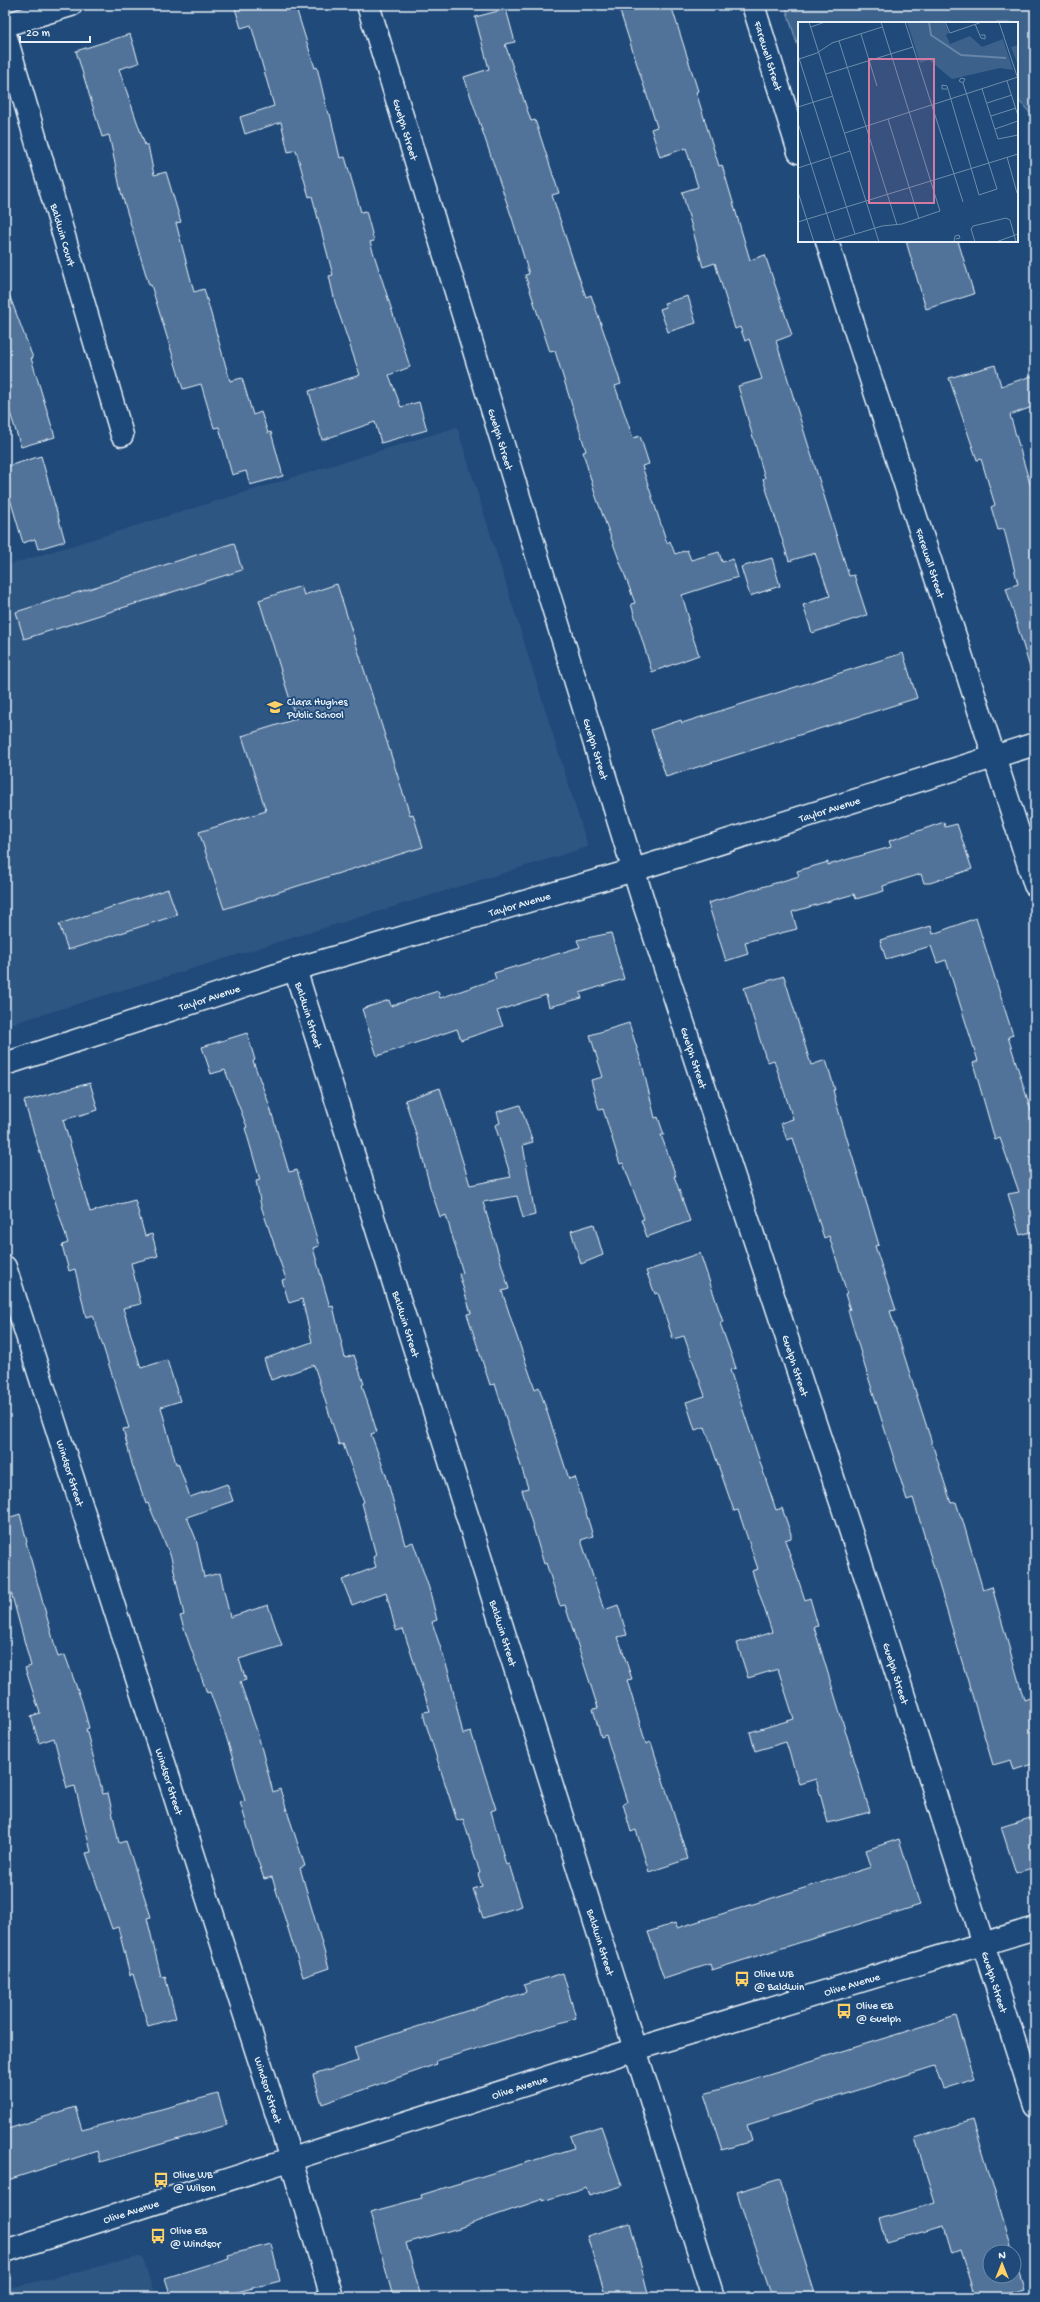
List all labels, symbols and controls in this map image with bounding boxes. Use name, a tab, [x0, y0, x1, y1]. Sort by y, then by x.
scale bar	[20, 18, 90, 44]
street label: Farewell Street	[750, 19, 784, 94]
inset map	[798, 22, 1018, 242]
text: 20 m	[26, 27, 51, 41]
street label: Guelph Street	[389, 98, 420, 163]
street label: Baldwin Court	[47, 202, 77, 269]
street label: Guelph Street	[484, 407, 515, 473]
street label: Farewell Street	[912, 526, 946, 601]
place label: Clara Hughes Public School	[286, 697, 348, 722]
school or university icon: Clara Hughes Public School	[266, 698, 284, 716]
street label: Guelph Street	[579, 717, 610, 783]
street label: Taylor Avenue	[797, 795, 862, 826]
street label: Taylor Avenue	[487, 891, 553, 920]
street label: Baldwin Street	[291, 980, 324, 1051]
street label: Taylor Avenue	[177, 983, 242, 1015]
street label: Guelph Street	[677, 1026, 709, 1092]
street label: Baldwin Street	[388, 1289, 421, 1360]
street label: Guelph Street	[778, 1334, 810, 1399]
street label: Windsor Street	[53, 1439, 86, 1509]
street label: Baldwin Street	[486, 1598, 519, 1670]
street label: Guelph Street	[879, 1642, 910, 1707]
street label: Windsor Street	[152, 1747, 185, 1818]
street label: Baldwin Street	[583, 1907, 616, 1979]
street label: Guelph Street	[978, 1950, 1009, 2016]
place label: Olive WB @ Baldwin	[754, 1969, 805, 1994]
bus stop icon: Olive WB @ Baldwin	[733, 1970, 751, 1988]
street label: Olive Avenue	[823, 1971, 882, 2000]
place label: Olive EB @ Guelph	[856, 2001, 901, 2026]
bus stop icon: Olive EB @ Guelph	[835, 2002, 853, 2020]
street label: Windsor Street	[251, 2056, 284, 2127]
street label: Olive Avenue	[491, 2074, 550, 2103]
place label: Olive WB @ Wilson	[173, 2170, 216, 2195]
bus stop icon: Olive WB @ Wilson	[152, 2171, 170, 2189]
street label: Olive Avenue	[102, 2198, 161, 2227]
place label: Olive EB @ Windsor	[170, 2226, 222, 2251]
bus stop icon: Olive EB @ Windsor	[149, 2227, 167, 2245]
north arrow	[982, 2244, 1022, 2284]
text: N	[998, 2250, 1006, 2262]

